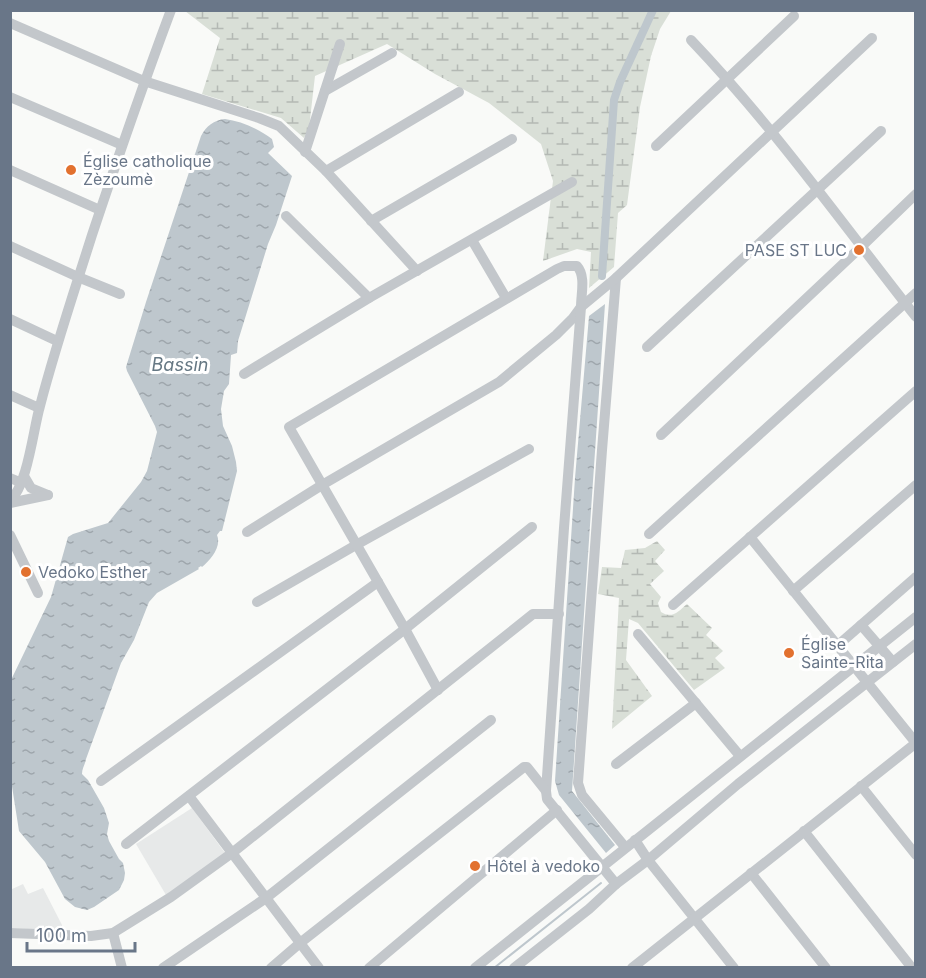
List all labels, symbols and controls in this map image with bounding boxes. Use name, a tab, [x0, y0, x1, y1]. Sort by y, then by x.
place label: Église catholique Zèzoumè	[83, 151, 211, 189]
marker: Église catholique Zèzoumè	[64, 163, 78, 177]
place label: PASE ST LUC	[745, 240, 847, 260]
marker: PASE ST LUC	[852, 243, 866, 257]
water label: Bassin	[152, 354, 208, 375]
place label: Vedoko Esther	[38, 562, 148, 582]
marker: Vedoko Esther	[19, 565, 33, 579]
place label: Église Sainte-Rita	[801, 634, 884, 672]
marker: Église Sainte-Rita	[782, 646, 796, 660]
place label: Hôtel à vedoko	[487, 856, 600, 876]
marker: Hôtel à vedoko	[468, 859, 482, 873]
scale bar	[27, 915, 135, 953]
text: 100 m	[36, 925, 87, 946]

